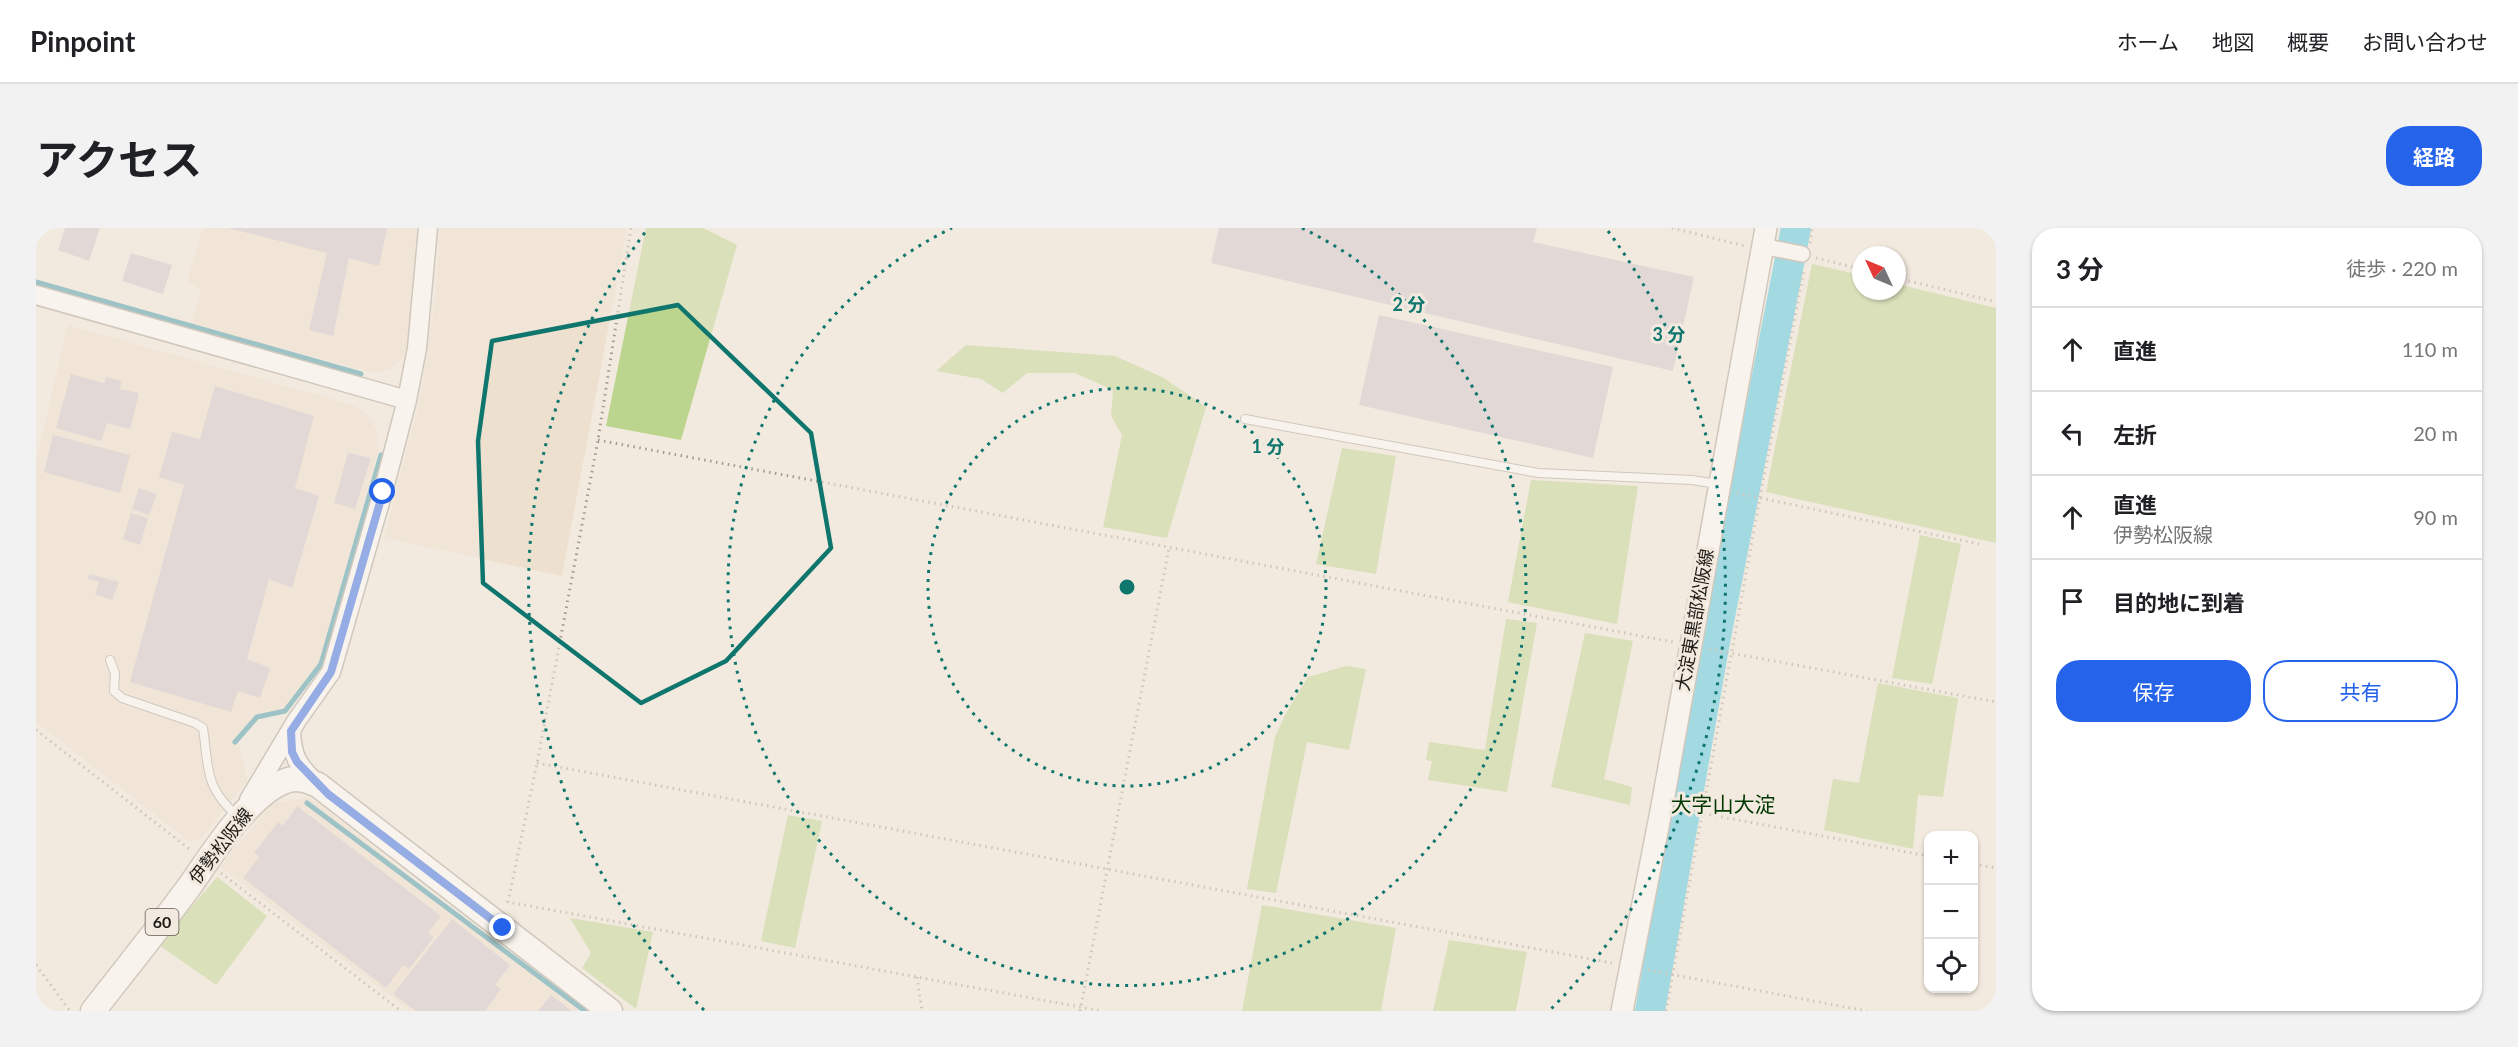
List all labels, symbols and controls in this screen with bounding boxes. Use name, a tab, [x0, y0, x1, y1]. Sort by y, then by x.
text: Pinpoint	[30, 24, 135, 58]
text: ホーム	[2117, 29, 2179, 54]
text: 地図	[2212, 29, 2254, 54]
text: 概要	[2287, 29, 2329, 54]
text: お問い合わせ	[2362, 29, 2488, 54]
button: 経路	[2386, 126, 2482, 186]
text: アクセス	[36, 134, 202, 184]
north arrow	[1852, 246, 1906, 300]
text: 3 分	[2056, 253, 2103, 285]
text: 徒歩 · 220 m	[2346, 256, 2458, 280]
text: 2 分	[1393, 293, 1425, 315]
text: 3 分	[1653, 323, 1685, 345]
icon: ahead	[2056, 333, 2089, 366]
text: 直進	[2113, 337, 2157, 364]
text: 110 m	[2402, 337, 2458, 361]
icon: left	[2056, 417, 2089, 450]
text: 左折	[2113, 421, 2157, 448]
text: 20 m	[2413, 421, 2458, 445]
text: 1 分	[1252, 435, 1284, 457]
route start	[369, 478, 395, 504]
text: 直進	[2113, 491, 2157, 518]
icon: ahead	[2056, 501, 2089, 534]
text: 90 m	[2413, 505, 2458, 529]
text: 伊勢松阪線	[2113, 522, 2213, 546]
street label: 大淀東黒部松阪線	[1671, 547, 1717, 693]
centre of rings	[1117, 577, 1137, 597]
icon: arrive	[2056, 585, 2089, 618]
text: 目的地に到着	[2113, 589, 2245, 616]
button: 保存	[2056, 660, 2251, 722]
button: 共有	[2263, 660, 2458, 722]
district label: 大字山大淀	[1671, 791, 1776, 816]
street label: 伊勢松阪線	[184, 803, 257, 888]
map controls	[1924, 831, 1978, 993]
button: +	[1924, 831, 1978, 885]
button: −	[1924, 885, 1978, 939]
road number: 60	[146, 909, 178, 935]
route end	[489, 914, 515, 940]
button: locate	[1924, 939, 1978, 993]

